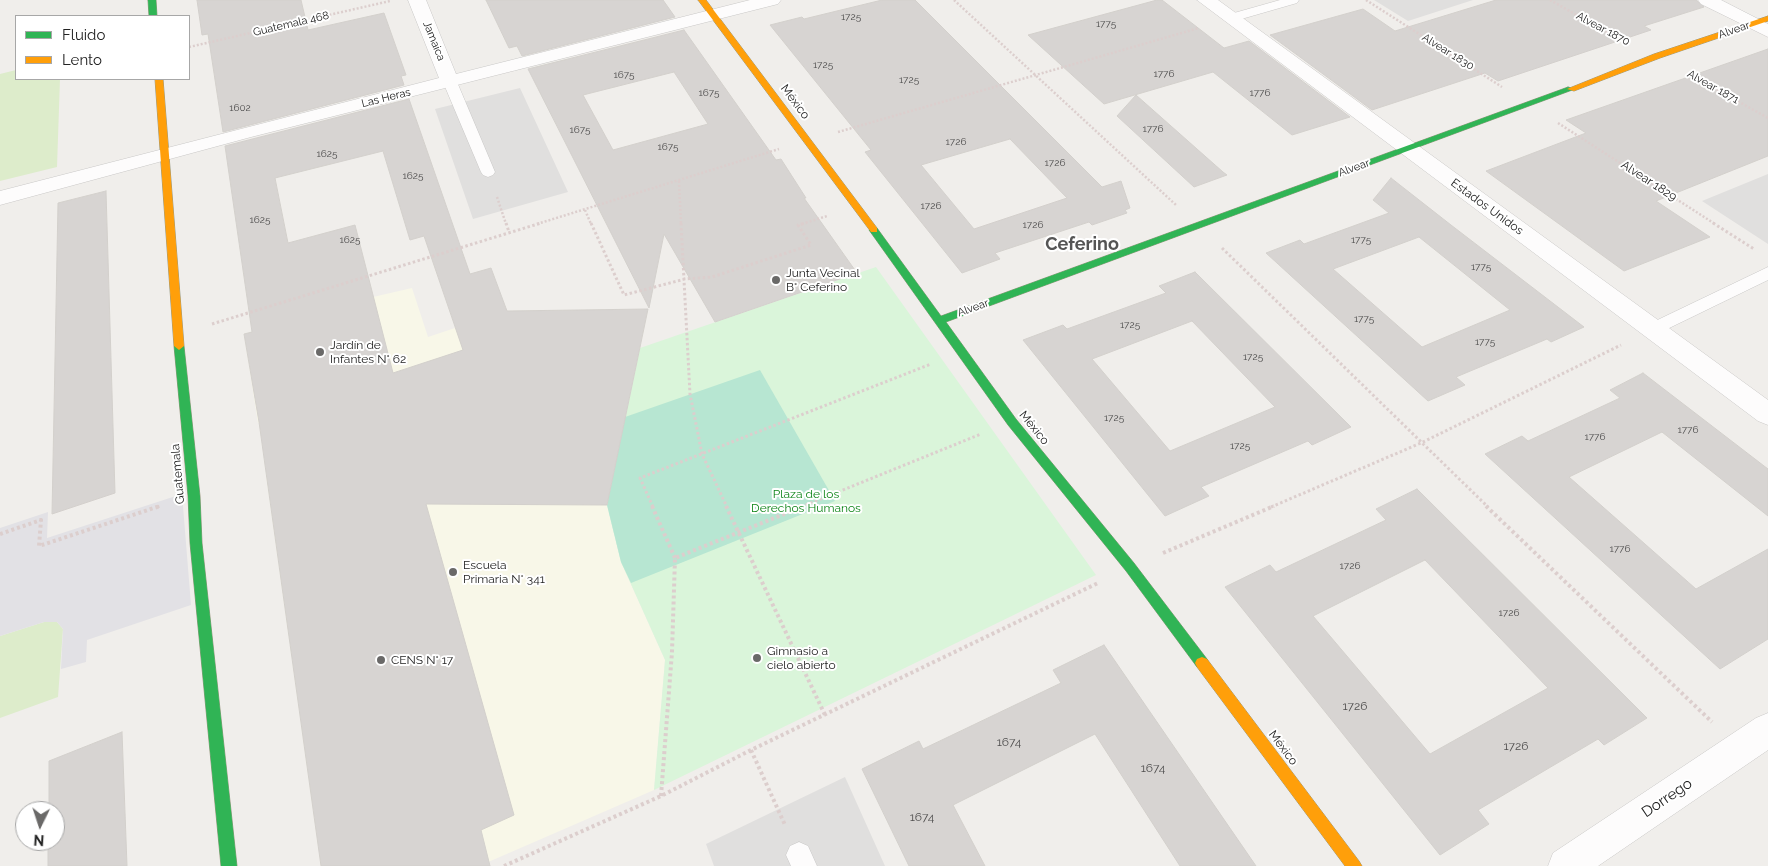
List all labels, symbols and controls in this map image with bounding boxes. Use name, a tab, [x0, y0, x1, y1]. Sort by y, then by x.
street label: Guatemala 468	[252, 9, 330, 39]
street label: Alvear 1870	[1574, 9, 1632, 49]
house number: 1725	[841, 11, 861, 23]
legend	[15, 15, 190, 80]
house number: 1775	[1096, 18, 1116, 30]
street label: Jamaica	[420, 19, 448, 63]
street label: Alvear	[1717, 19, 1751, 41]
text: Fluido	[62, 26, 105, 44]
street label: Alvear 1830	[1420, 31, 1476, 73]
text: Lento	[62, 51, 102, 69]
house number: 1725	[813, 59, 833, 71]
street label: Alvear 1871	[1685, 67, 1741, 107]
house number: 1776	[1154, 68, 1174, 80]
house number: 1675	[614, 69, 634, 81]
house number: 1725	[899, 74, 919, 86]
street label: México	[777, 82, 813, 122]
street label: Las Heras	[360, 86, 412, 110]
house number: 1675	[699, 87, 719, 99]
house number: 1776	[1250, 87, 1270, 99]
house number: 1602	[229, 102, 251, 114]
house number: 1776	[1143, 123, 1163, 135]
house number: 1675	[570, 124, 590, 136]
house number: 1726	[946, 136, 966, 148]
house number: 1675	[658, 141, 678, 153]
house number: 1625	[317, 148, 337, 160]
street label: Alvear	[1337, 156, 1371, 180]
house number: 1726	[1045, 157, 1065, 169]
street label: Alvear 1829	[1618, 158, 1680, 204]
house number: 1625	[403, 170, 423, 182]
street label: Estados Unidos	[1448, 176, 1526, 238]
house number: 1726	[921, 200, 941, 212]
house number: 1625	[250, 214, 270, 226]
house number: 1726	[1023, 219, 1043, 231]
house number: 1625	[340, 234, 360, 246]
district label: Ceferino	[1045, 234, 1119, 256]
house number: 1775	[1351, 234, 1371, 246]
house number: 1775	[1471, 261, 1491, 273]
place label: Junta Vecinal B° Ceferino	[786, 266, 860, 294]
marker: Junta Vecinal B° Ceferino	[770, 274, 782, 286]
street label: Alvear	[956, 296, 990, 320]
house number: 1775	[1354, 313, 1374, 325]
house number: 1725	[1120, 319, 1140, 331]
house number: 1775	[1475, 336, 1495, 348]
place label: Jardín de Infantes N° 62	[330, 338, 406, 366]
marker: Jardín de Infantes N° 62	[314, 346, 326, 358]
house number: 1725	[1243, 351, 1263, 363]
street label: México	[1016, 408, 1052, 448]
house number: 1725	[1104, 412, 1124, 424]
house number: 1776	[1678, 424, 1698, 436]
house number: 1776	[1585, 431, 1605, 443]
house number: 1725	[1230, 440, 1250, 452]
street label: Guatemala	[168, 443, 188, 505]
park label: Plaza de los Derechos Humanos	[751, 487, 861, 515]
house number: 1776	[1610, 543, 1630, 555]
place label: Escuela Primaria N° 341	[463, 558, 545, 586]
house number: 1726	[1340, 560, 1360, 572]
marker: Escuela Primaria N° 341	[447, 566, 459, 578]
house number: 1726	[1499, 607, 1519, 619]
place label: Gimnasio a cielo abierto	[767, 644, 836, 672]
marker: Gimnasio a cielo abierto	[751, 652, 763, 664]
place label: CENS N° 17	[391, 653, 453, 667]
marker: CENS N° 17	[375, 654, 387, 666]
house number: 1726	[1343, 699, 1367, 713]
street label: México	[1265, 728, 1301, 768]
house number: 1674	[997, 735, 1021, 749]
house number: 1726	[1504, 739, 1528, 753]
house number: 1674	[1141, 761, 1165, 775]
street label: Dorrego	[1638, 775, 1696, 821]
north arrow	[15, 801, 65, 851]
house number: 1674	[910, 810, 934, 824]
text: N	[33, 832, 45, 848]

